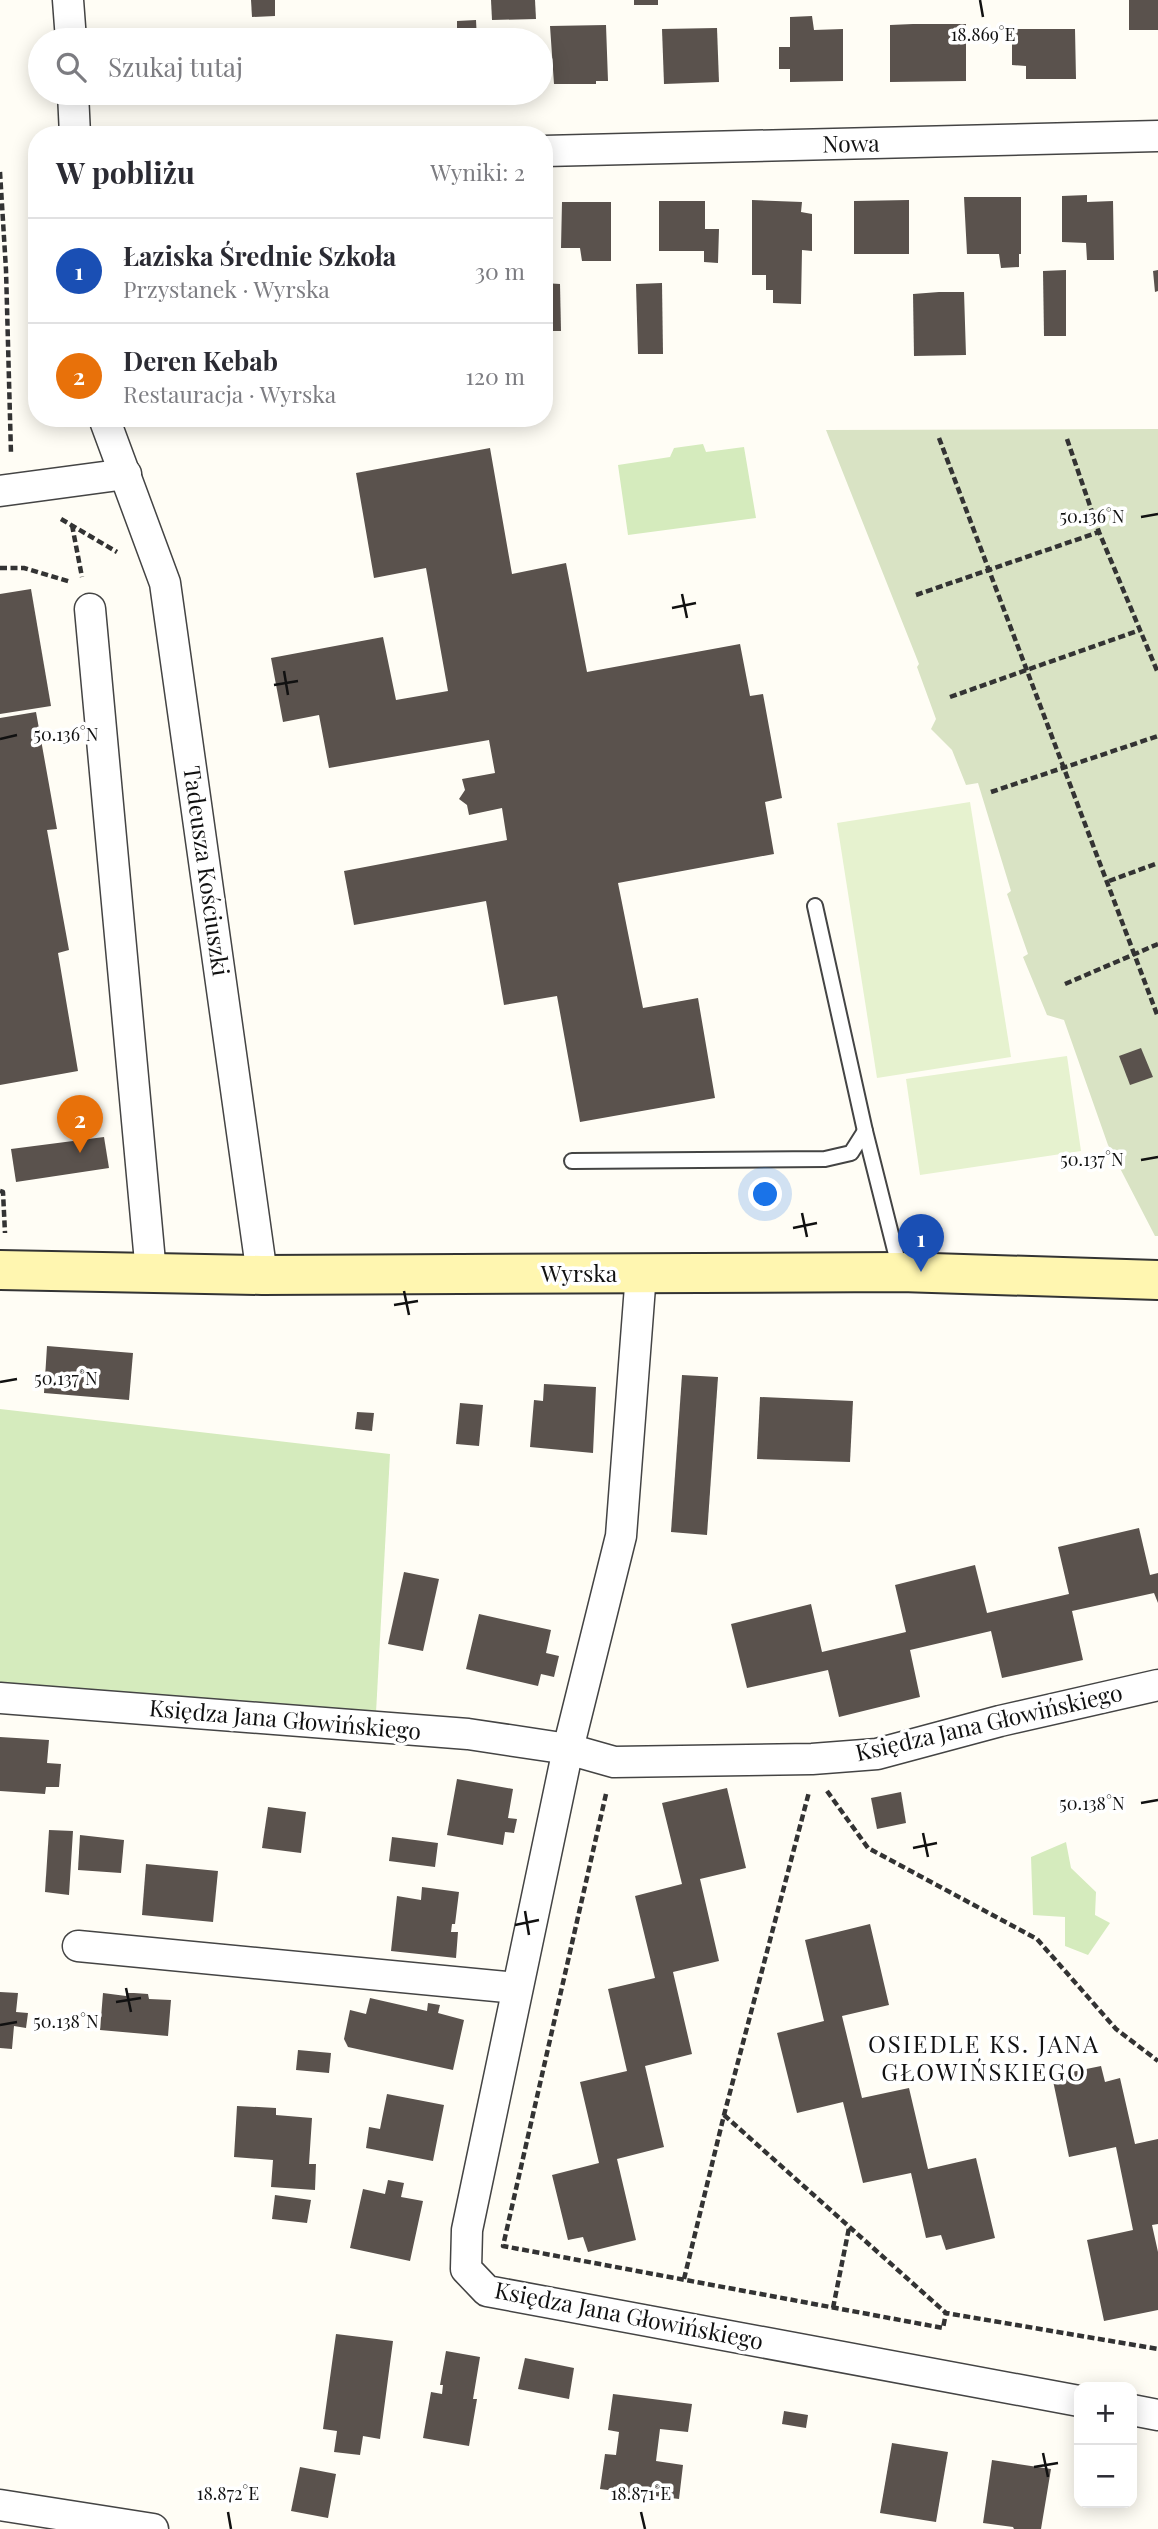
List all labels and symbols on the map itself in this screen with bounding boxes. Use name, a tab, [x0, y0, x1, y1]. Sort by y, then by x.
text: 18.869°E	[951, 22, 1015, 46]
street label: Nowa	[822, 126, 880, 158]
text: 50.136°N	[1059, 504, 1125, 528]
text: 50.136°N	[33, 722, 99, 746]
street label: Tadeusza Kościuszki	[177, 764, 238, 978]
pin: 2	[57, 1095, 103, 1153]
text: 50.137°N	[1060, 1147, 1124, 1171]
your location	[748, 1177, 782, 1211]
pin: 1	[898, 1214, 944, 1272]
street label: Wyrska	[540, 1257, 618, 1288]
text: 50.137°N	[34, 1366, 98, 1390]
street label: Księdza Jana Głowińskiego	[852, 1676, 1125, 1767]
street label: Księdza Jana Głowińskiego	[148, 1691, 422, 1746]
text: 50.138°N	[1059, 1791, 1125, 1815]
text: 50.138°N	[33, 2009, 99, 2033]
district label: OSIEDLE KS. JANA GŁOWIŃSKIEGO	[868, 2027, 1100, 2087]
street label: Księdza Jana Głowińskiego	[492, 2273, 766, 2356]
text: 18.872°E	[197, 2481, 259, 2505]
text: 18.871°E	[611, 2481, 671, 2505]

